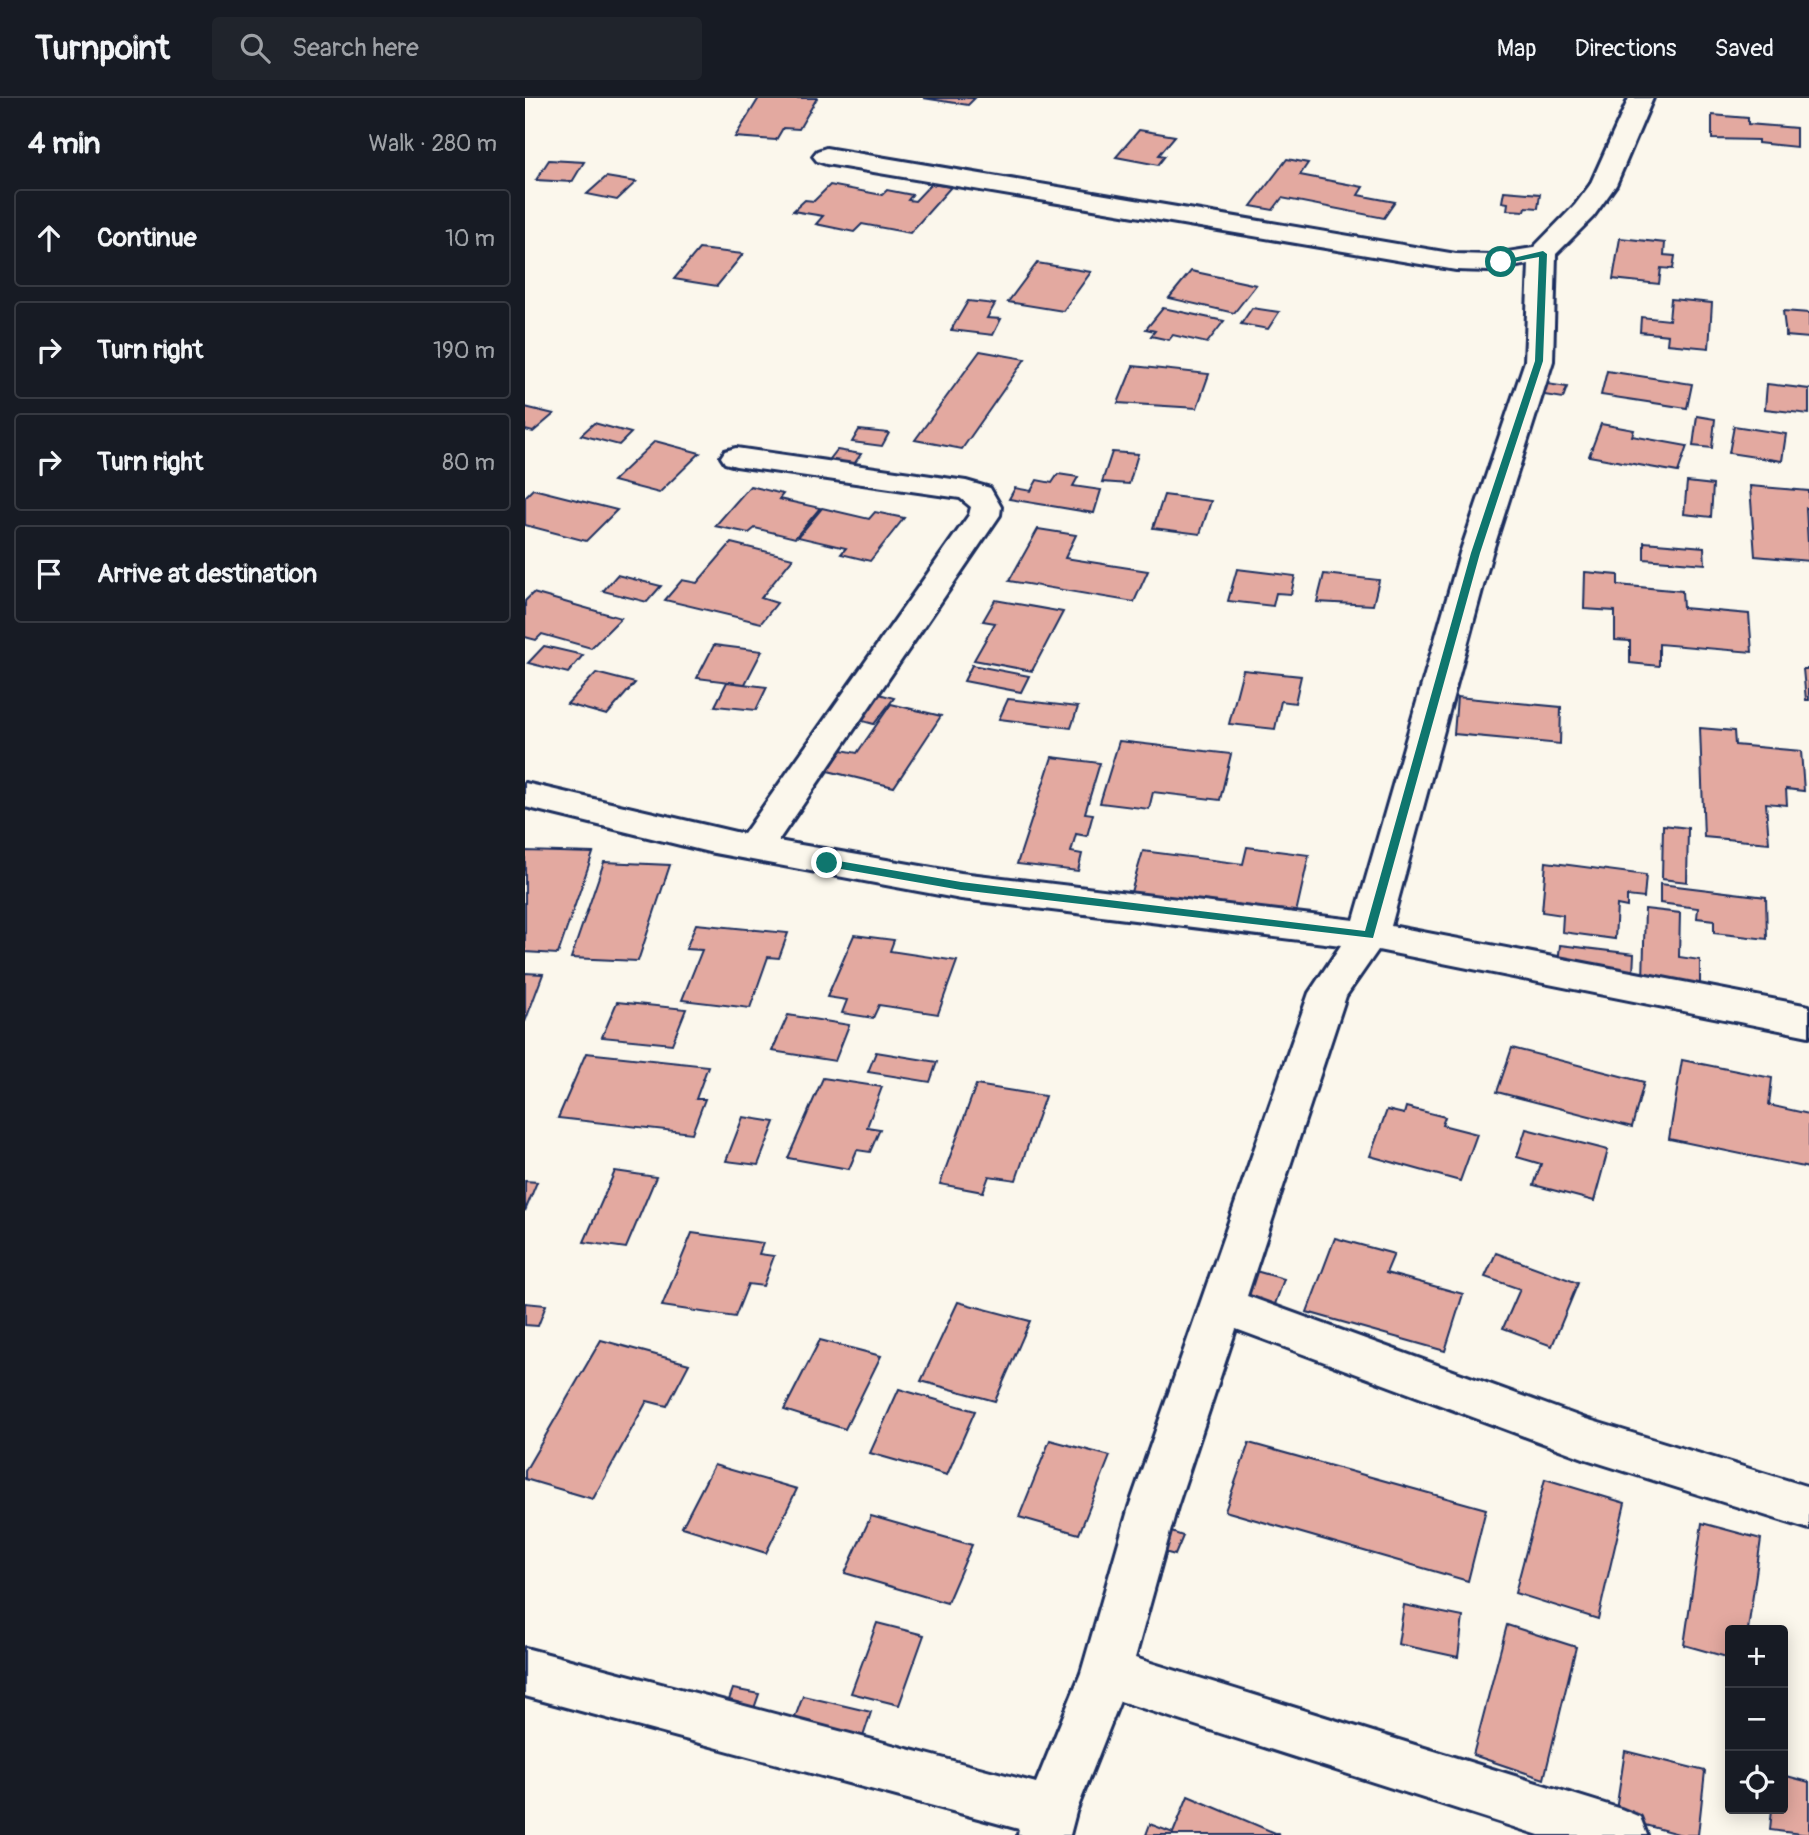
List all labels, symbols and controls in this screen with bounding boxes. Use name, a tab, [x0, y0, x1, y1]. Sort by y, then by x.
search box	[212, 17, 702, 80]
text: Turnpoint	[35, 28, 170, 69]
icon: search	[236, 29, 274, 67]
text: Search here	[292, 32, 419, 64]
text: Map	[1497, 34, 1537, 63]
text: Directions	[1575, 34, 1676, 63]
text: Saved	[1714, 34, 1774, 63]
text: 4 min	[28, 125, 101, 162]
text: Walk · 280 m	[369, 129, 497, 158]
icon: ahead	[30, 219, 68, 257]
text: Continue	[97, 222, 197, 254]
text: 10 m	[445, 224, 495, 253]
route start	[1485, 246, 1516, 277]
icon: right	[30, 331, 68, 369]
text: Turn right	[97, 334, 203, 366]
text: 190 m	[433, 336, 495, 365]
icon: right	[30, 443, 68, 481]
text: Turn right	[97, 446, 203, 478]
text: 80 m	[442, 448, 495, 477]
icon: arrive	[30, 555, 68, 593]
text: Arrive at destination	[97, 558, 317, 590]
route end	[811, 847, 842, 878]
map controls	[1725, 1625, 1788, 1814]
button: +	[1725, 1625, 1788, 1688]
button: −	[1725, 1688, 1788, 1751]
button: locate	[1725, 1751, 1788, 1814]

